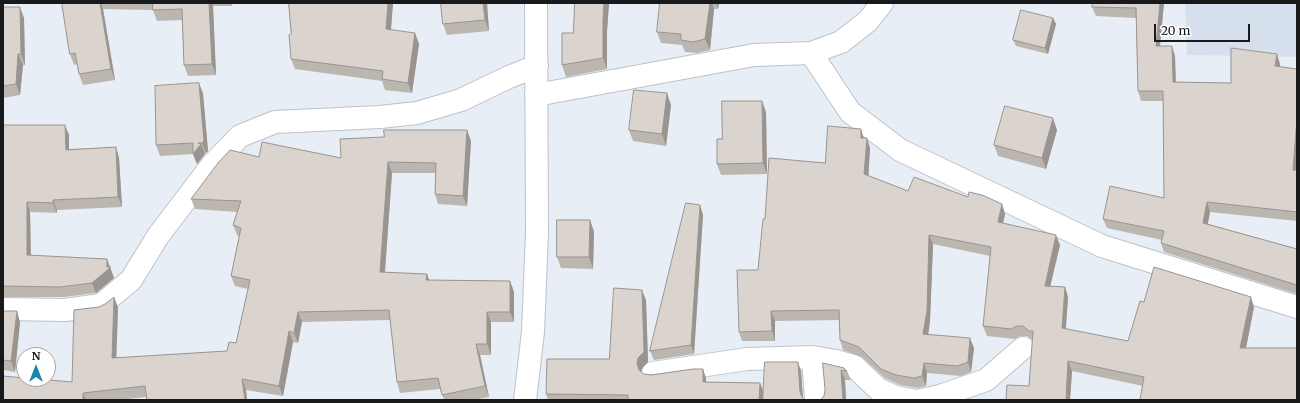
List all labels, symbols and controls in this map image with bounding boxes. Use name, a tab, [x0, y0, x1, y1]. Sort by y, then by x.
scale bar	[1156, 16, 1252, 42]
text: 20 m	[1161, 23, 1190, 38]
north arrow	[16, 347, 56, 387]
text: N	[32, 349, 40, 363]

